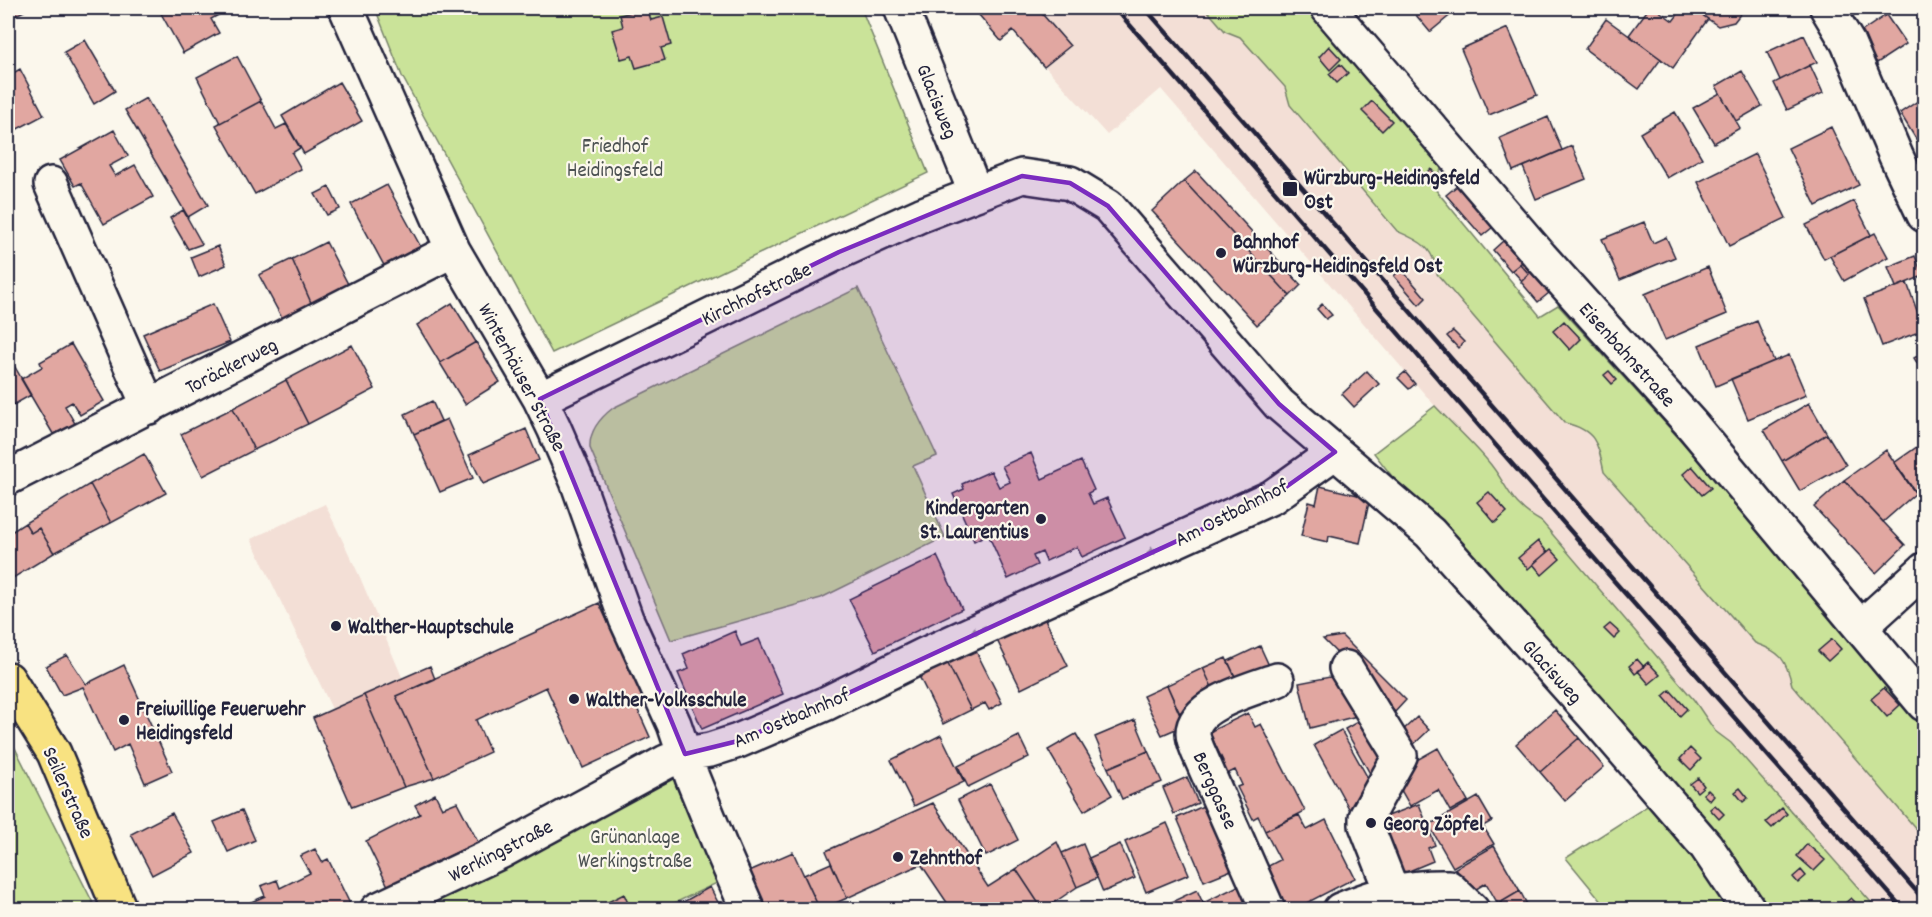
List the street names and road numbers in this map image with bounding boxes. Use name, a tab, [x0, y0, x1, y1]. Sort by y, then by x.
street label: Glacisweg	[907, 60, 964, 144]
street label: Kirchhofstraße	[697, 256, 817, 335]
street label: Eisenbahnstraße	[1570, 297, 1681, 415]
street label: Winterhäuser Straße	[469, 299, 572, 458]
street label: Toräckerweg	[181, 332, 284, 404]
street label: Am Ostbahnhof	[1170, 473, 1295, 556]
street label: Glacisweg	[1513, 634, 1588, 712]
street label: Am Ostbahnhof	[729, 681, 856, 758]
street label: Seilerstraße	[33, 742, 100, 844]
street label: Berggasse	[1183, 748, 1244, 835]
street label: Werkingstraße	[444, 813, 559, 892]

